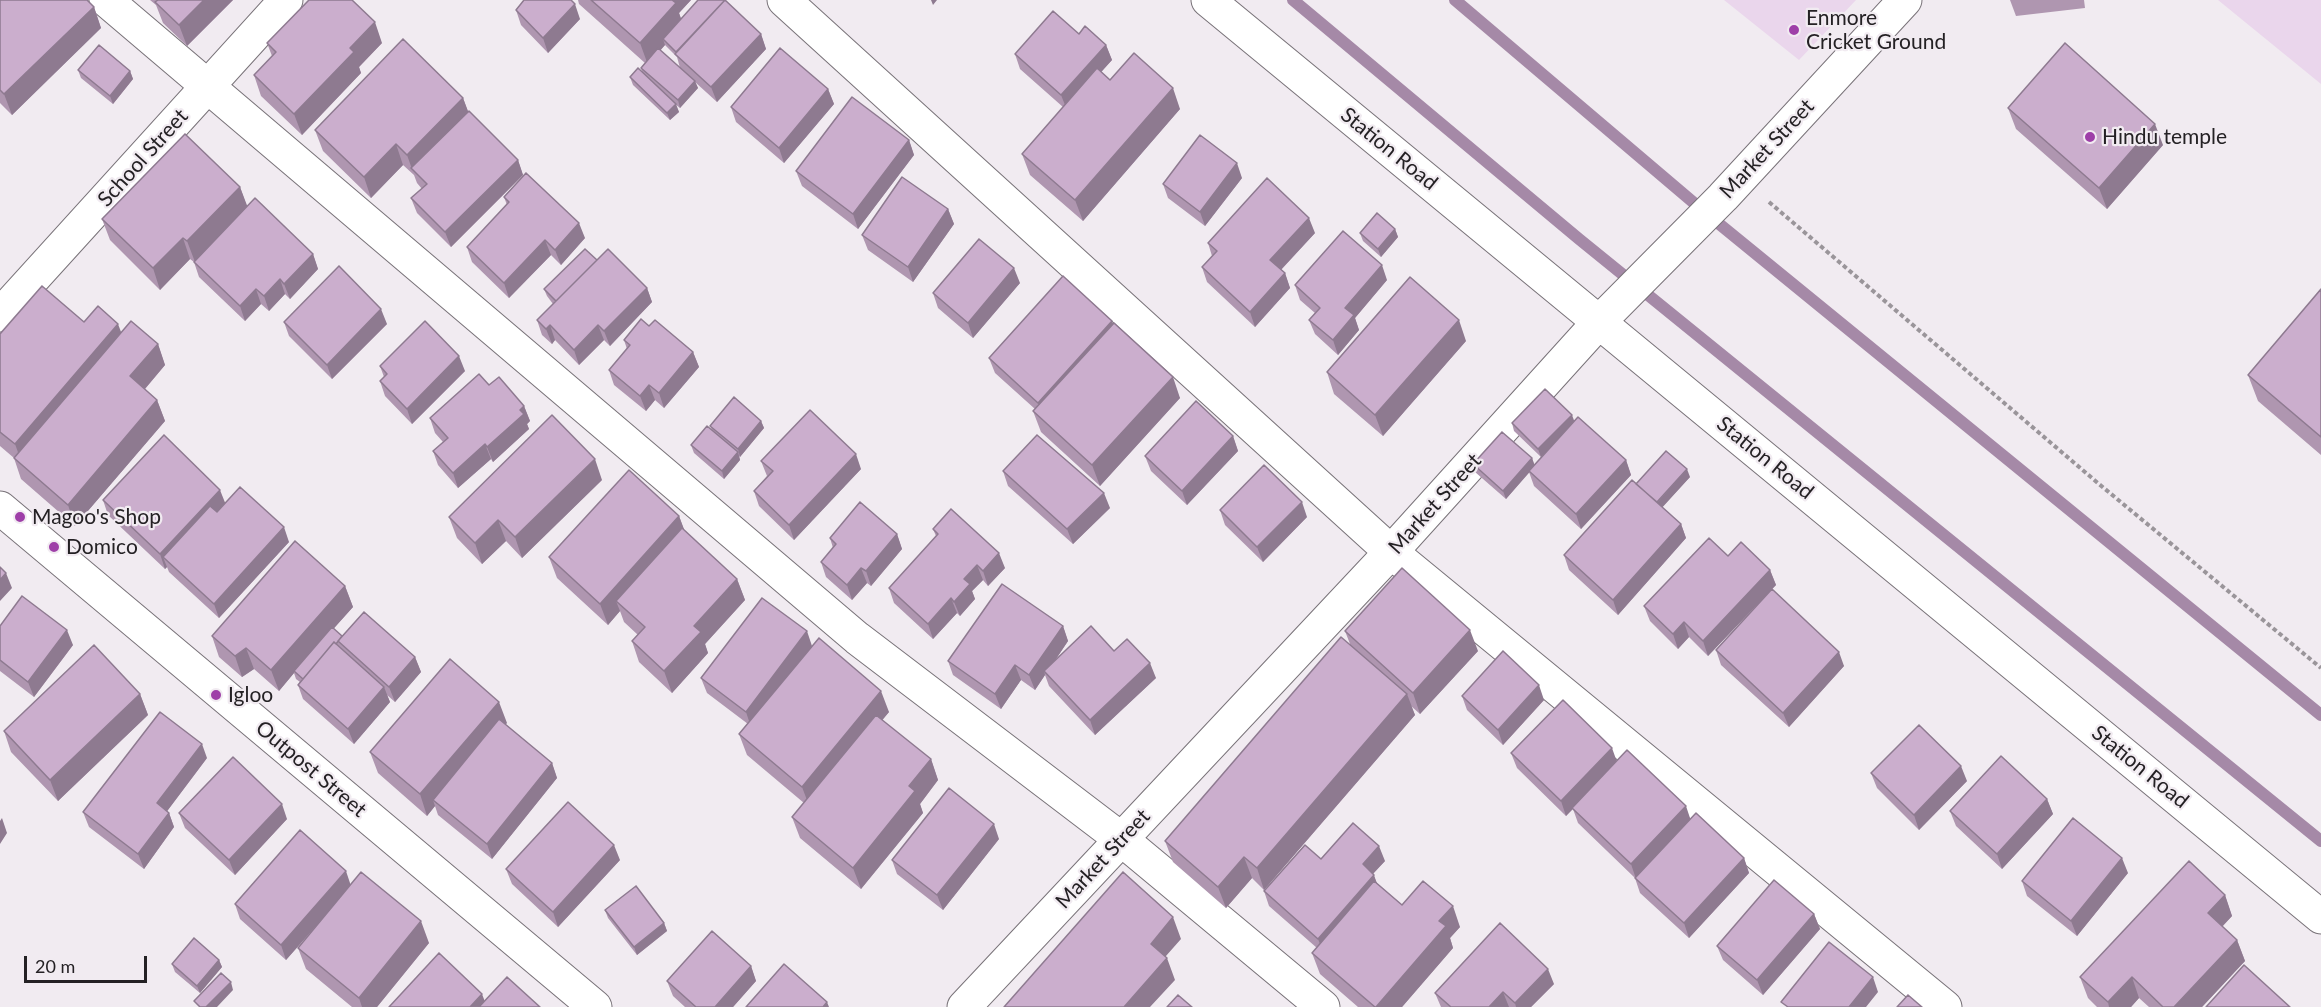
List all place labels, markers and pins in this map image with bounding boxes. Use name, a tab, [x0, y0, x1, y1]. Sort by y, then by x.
place label: Enmore Cricket Ground	[1806, 5, 1946, 55]
marker: Enmore Cricket Ground	[1787, 23, 1801, 37]
place label: Hindu temple	[2102, 124, 2227, 150]
marker: Hindu temple	[2083, 130, 2097, 144]
place label: Magoo's Shop	[32, 504, 161, 530]
marker: Magoo's Shop	[13, 510, 27, 524]
place label: Domico	[66, 534, 138, 560]
marker: Domico	[47, 540, 61, 554]
place label: Igloo	[228, 682, 273, 708]
marker: Igloo	[209, 688, 223, 702]

